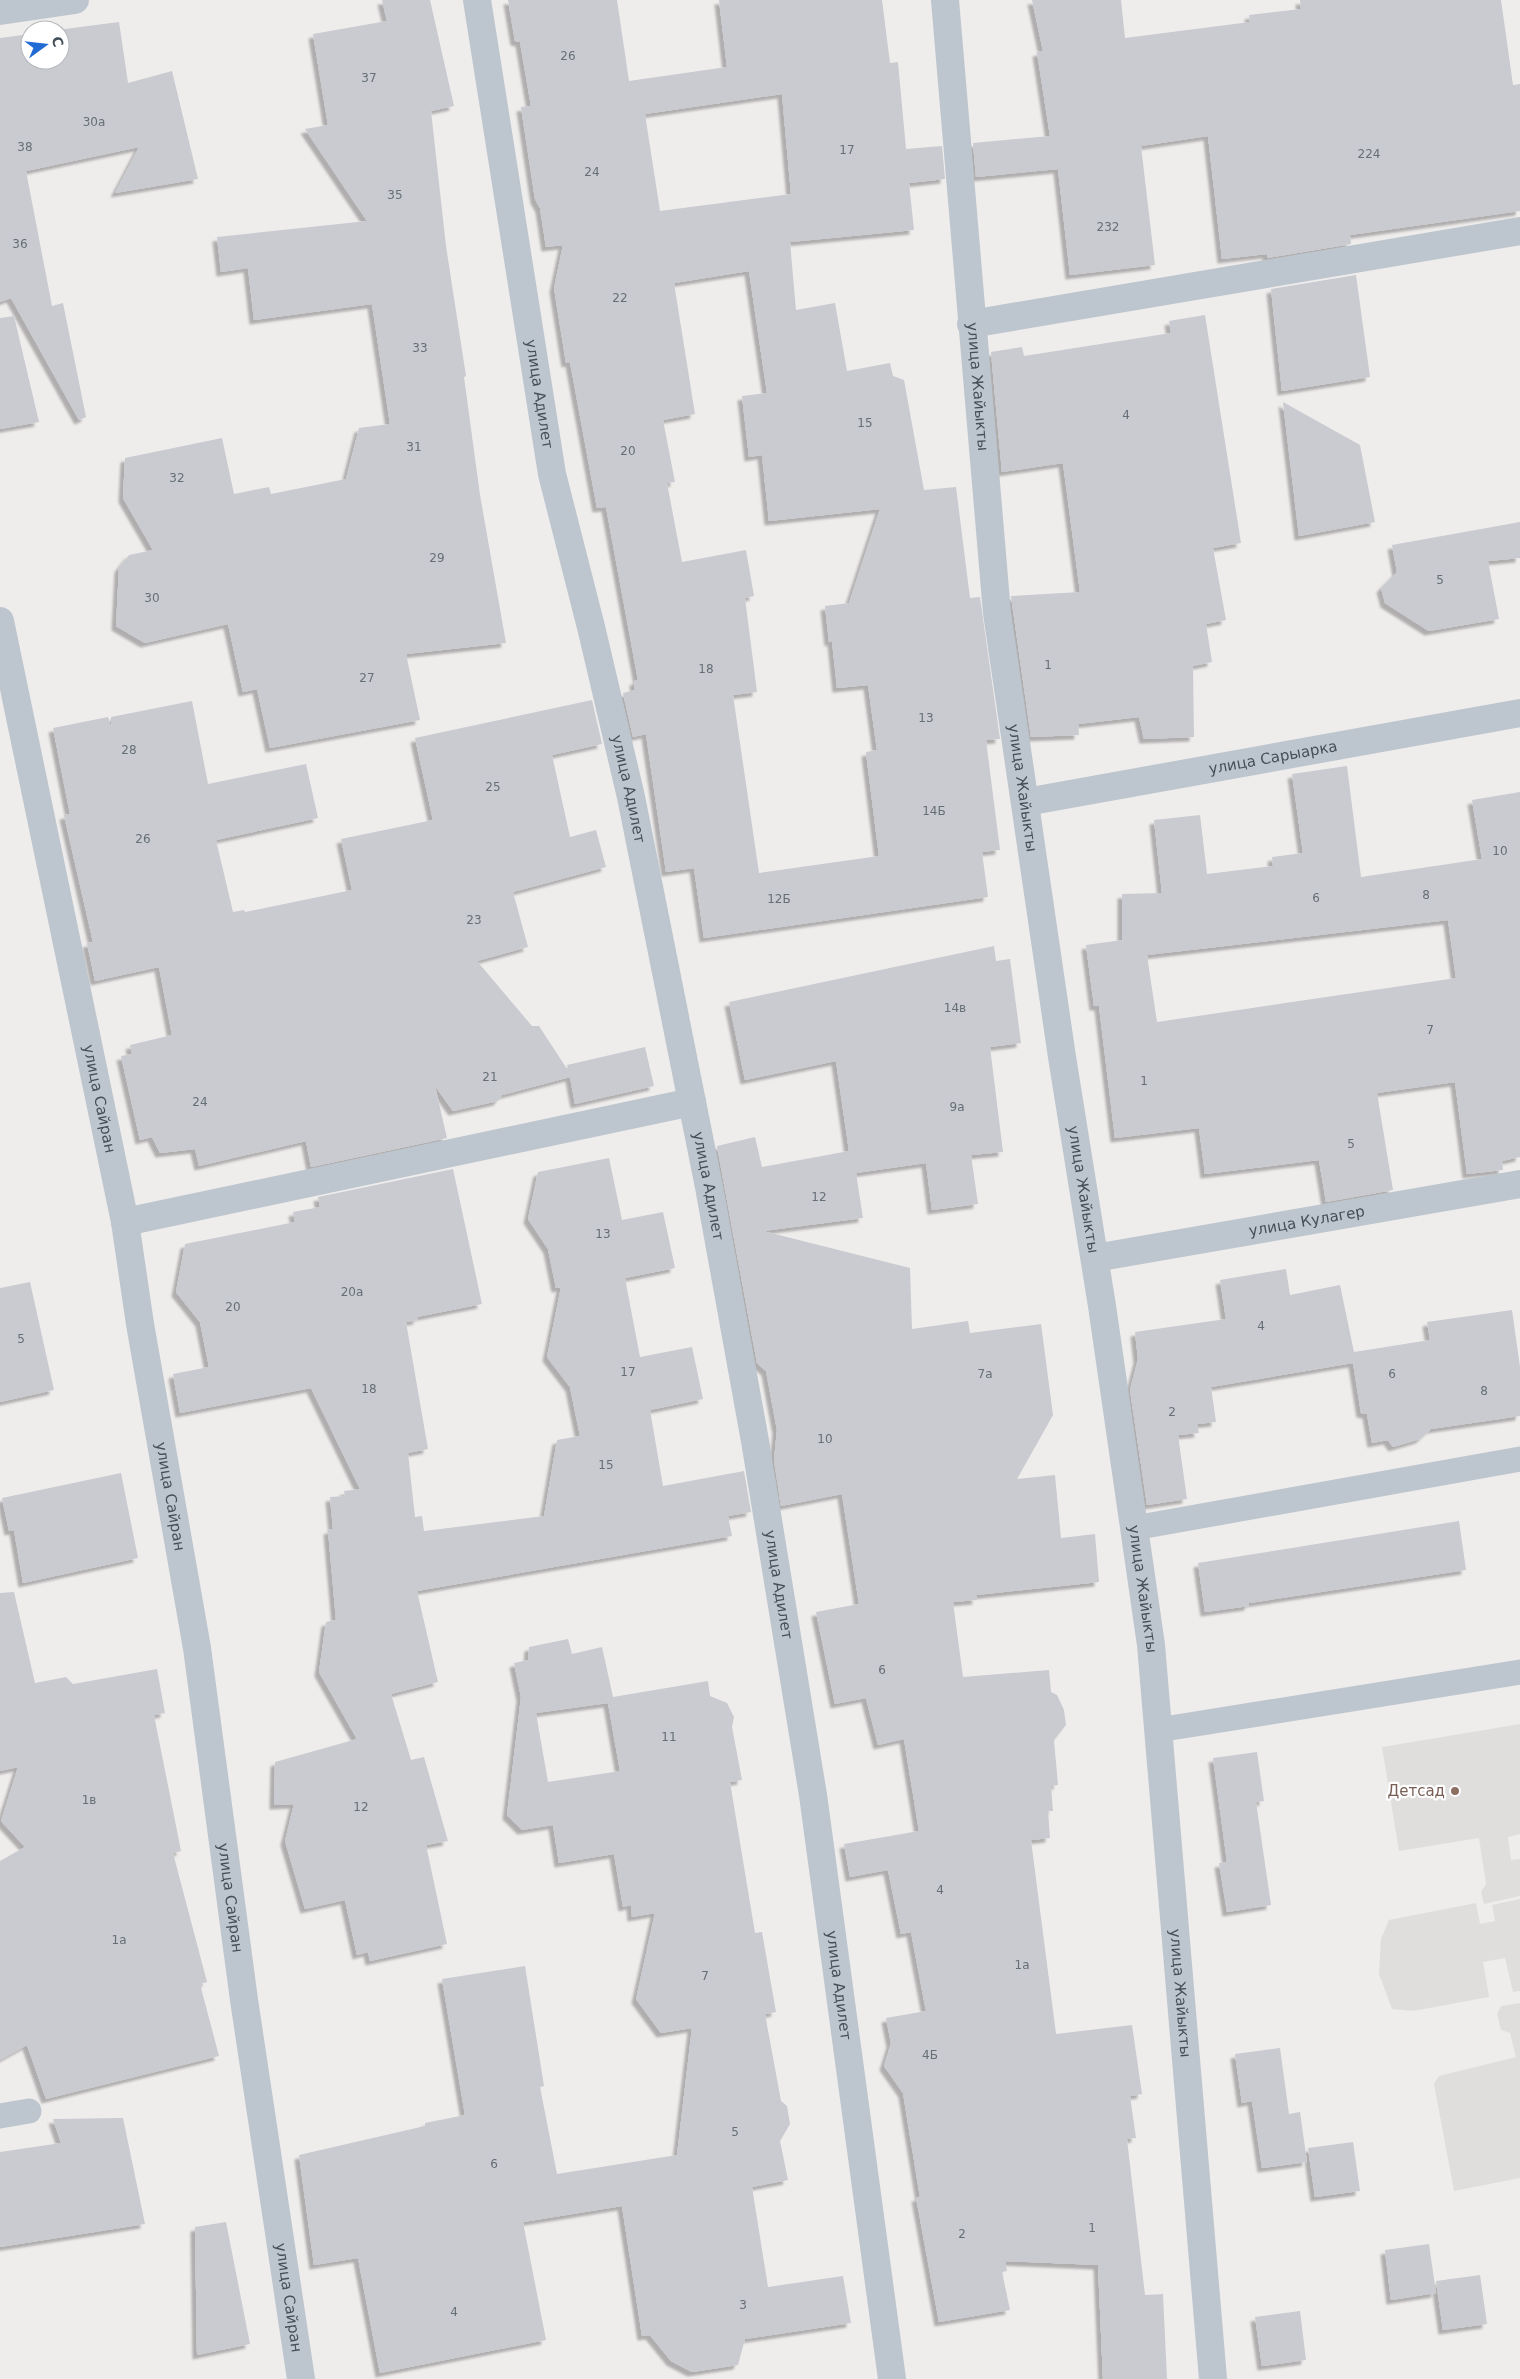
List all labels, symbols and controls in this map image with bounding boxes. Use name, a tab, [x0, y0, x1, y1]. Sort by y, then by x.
north arrow	[20, 20, 70, 70]
text: С	[48, 35, 67, 49]
house number: 26	[560, 49, 576, 63]
house number: 37	[361, 71, 377, 85]
house number: 30а	[83, 115, 105, 129]
house number: 38	[17, 140, 33, 154]
house number: 17	[839, 143, 855, 157]
house number: 224	[1358, 147, 1380, 161]
house number: 24	[584, 165, 600, 179]
house number: 35	[387, 188, 403, 202]
house number: 232	[1097, 220, 1119, 234]
house number: 36	[12, 237, 28, 251]
house number: 22	[612, 291, 628, 305]
street label: улица Жайыкты	[963, 322, 992, 452]
street label: улица Адилет	[522, 338, 557, 450]
house number: 33	[412, 341, 428, 355]
house number: 4	[1122, 408, 1130, 422]
house number: 15	[857, 416, 873, 430]
house number: 31	[406, 440, 422, 454]
house number: 20	[620, 444, 636, 458]
house number: 32	[169, 471, 185, 485]
house number: 29	[429, 551, 445, 565]
house number: 5	[1436, 573, 1444, 587]
house number: 30	[144, 591, 160, 605]
house number: 1	[1044, 658, 1052, 672]
house number: 18	[698, 662, 714, 676]
house number: 27	[359, 671, 375, 685]
house number: 13	[918, 711, 934, 725]
street label: улица Жайыкты	[1004, 723, 1041, 853]
street label: улица Адилет	[608, 733, 649, 845]
street label: улица Сарыарка	[1207, 737, 1339, 778]
house number: 28	[121, 743, 137, 757]
house number: 25	[485, 780, 501, 794]
house number: 14Б	[922, 804, 946, 818]
house number: 26	[135, 832, 151, 846]
house number: 10	[1492, 844, 1508, 858]
house number: 8	[1422, 888, 1430, 902]
house number: 6	[1312, 891, 1320, 905]
house number: 12Б	[767, 892, 791, 906]
house number: 23	[466, 913, 482, 927]
house number: 14в	[944, 1001, 966, 1015]
house number: 7	[1426, 1023, 1434, 1037]
street label: улица Сайран	[79, 1043, 119, 1155]
house number: 21	[482, 1070, 498, 1084]
house number: 1	[1140, 1074, 1148, 1088]
house number: 24	[192, 1095, 208, 1109]
house number: 9а	[950, 1100, 965, 1114]
street label: улица Жайыкты	[1064, 1124, 1102, 1255]
street label: улица Адилет	[689, 1130, 728, 1242]
house number: 5	[1347, 1137, 1355, 1151]
house number: 12	[811, 1190, 827, 1204]
street label: улица Кулагер	[1247, 1202, 1366, 1240]
house number: 13	[595, 1227, 611, 1241]
house number: 20а	[341, 1285, 363, 1299]
house number: 20	[225, 1300, 241, 1314]
house number: 4	[1257, 1319, 1265, 1333]
house number: 5	[17, 1332, 25, 1346]
house number: 17	[620, 1365, 636, 1379]
house number: 7а	[978, 1367, 993, 1381]
house number: 6	[1388, 1367, 1396, 1381]
house number: 18	[361, 1382, 377, 1396]
house number: 8	[1480, 1384, 1488, 1398]
house number: 2	[1168, 1405, 1176, 1419]
house number: 10	[817, 1432, 833, 1446]
street label: улица Сайран	[152, 1440, 189, 1552]
house number: 15	[598, 1458, 614, 1472]
street label: улица Жайыкты	[1125, 1524, 1161, 1654]
street label: улица Адилет	[761, 1529, 796, 1641]
house number: 6	[878, 1663, 886, 1677]
house number: 11	[661, 1730, 677, 1744]
place label: Детсад	[1388, 1782, 1445, 1800]
marker: Детсад	[1449, 1785, 1461, 1797]
house number: 1в	[82, 1793, 96, 1807]
house number: 12	[353, 1800, 369, 1814]
street label: улица Сайран	[214, 1842, 247, 1954]
house number: 4	[936, 1883, 944, 1897]
street label: улица Жайыкты	[1166, 1928, 1195, 2058]
street label: улица Адилет	[822, 1929, 855, 2041]
house number: 1а	[112, 1933, 127, 1947]
house number: 1а	[1015, 1958, 1030, 1972]
house number: 7	[701, 1969, 709, 1983]
house number: 4Б	[922, 2048, 938, 2062]
house number: 5	[731, 2125, 739, 2139]
house number: 6	[490, 2157, 498, 2171]
house number: 1	[1088, 2221, 1096, 2235]
house number: 2	[958, 2227, 966, 2241]
street label: улица Сайран	[272, 2242, 306, 2354]
house number: 3	[739, 2298, 747, 2312]
house number: 4	[450, 2305, 458, 2319]

